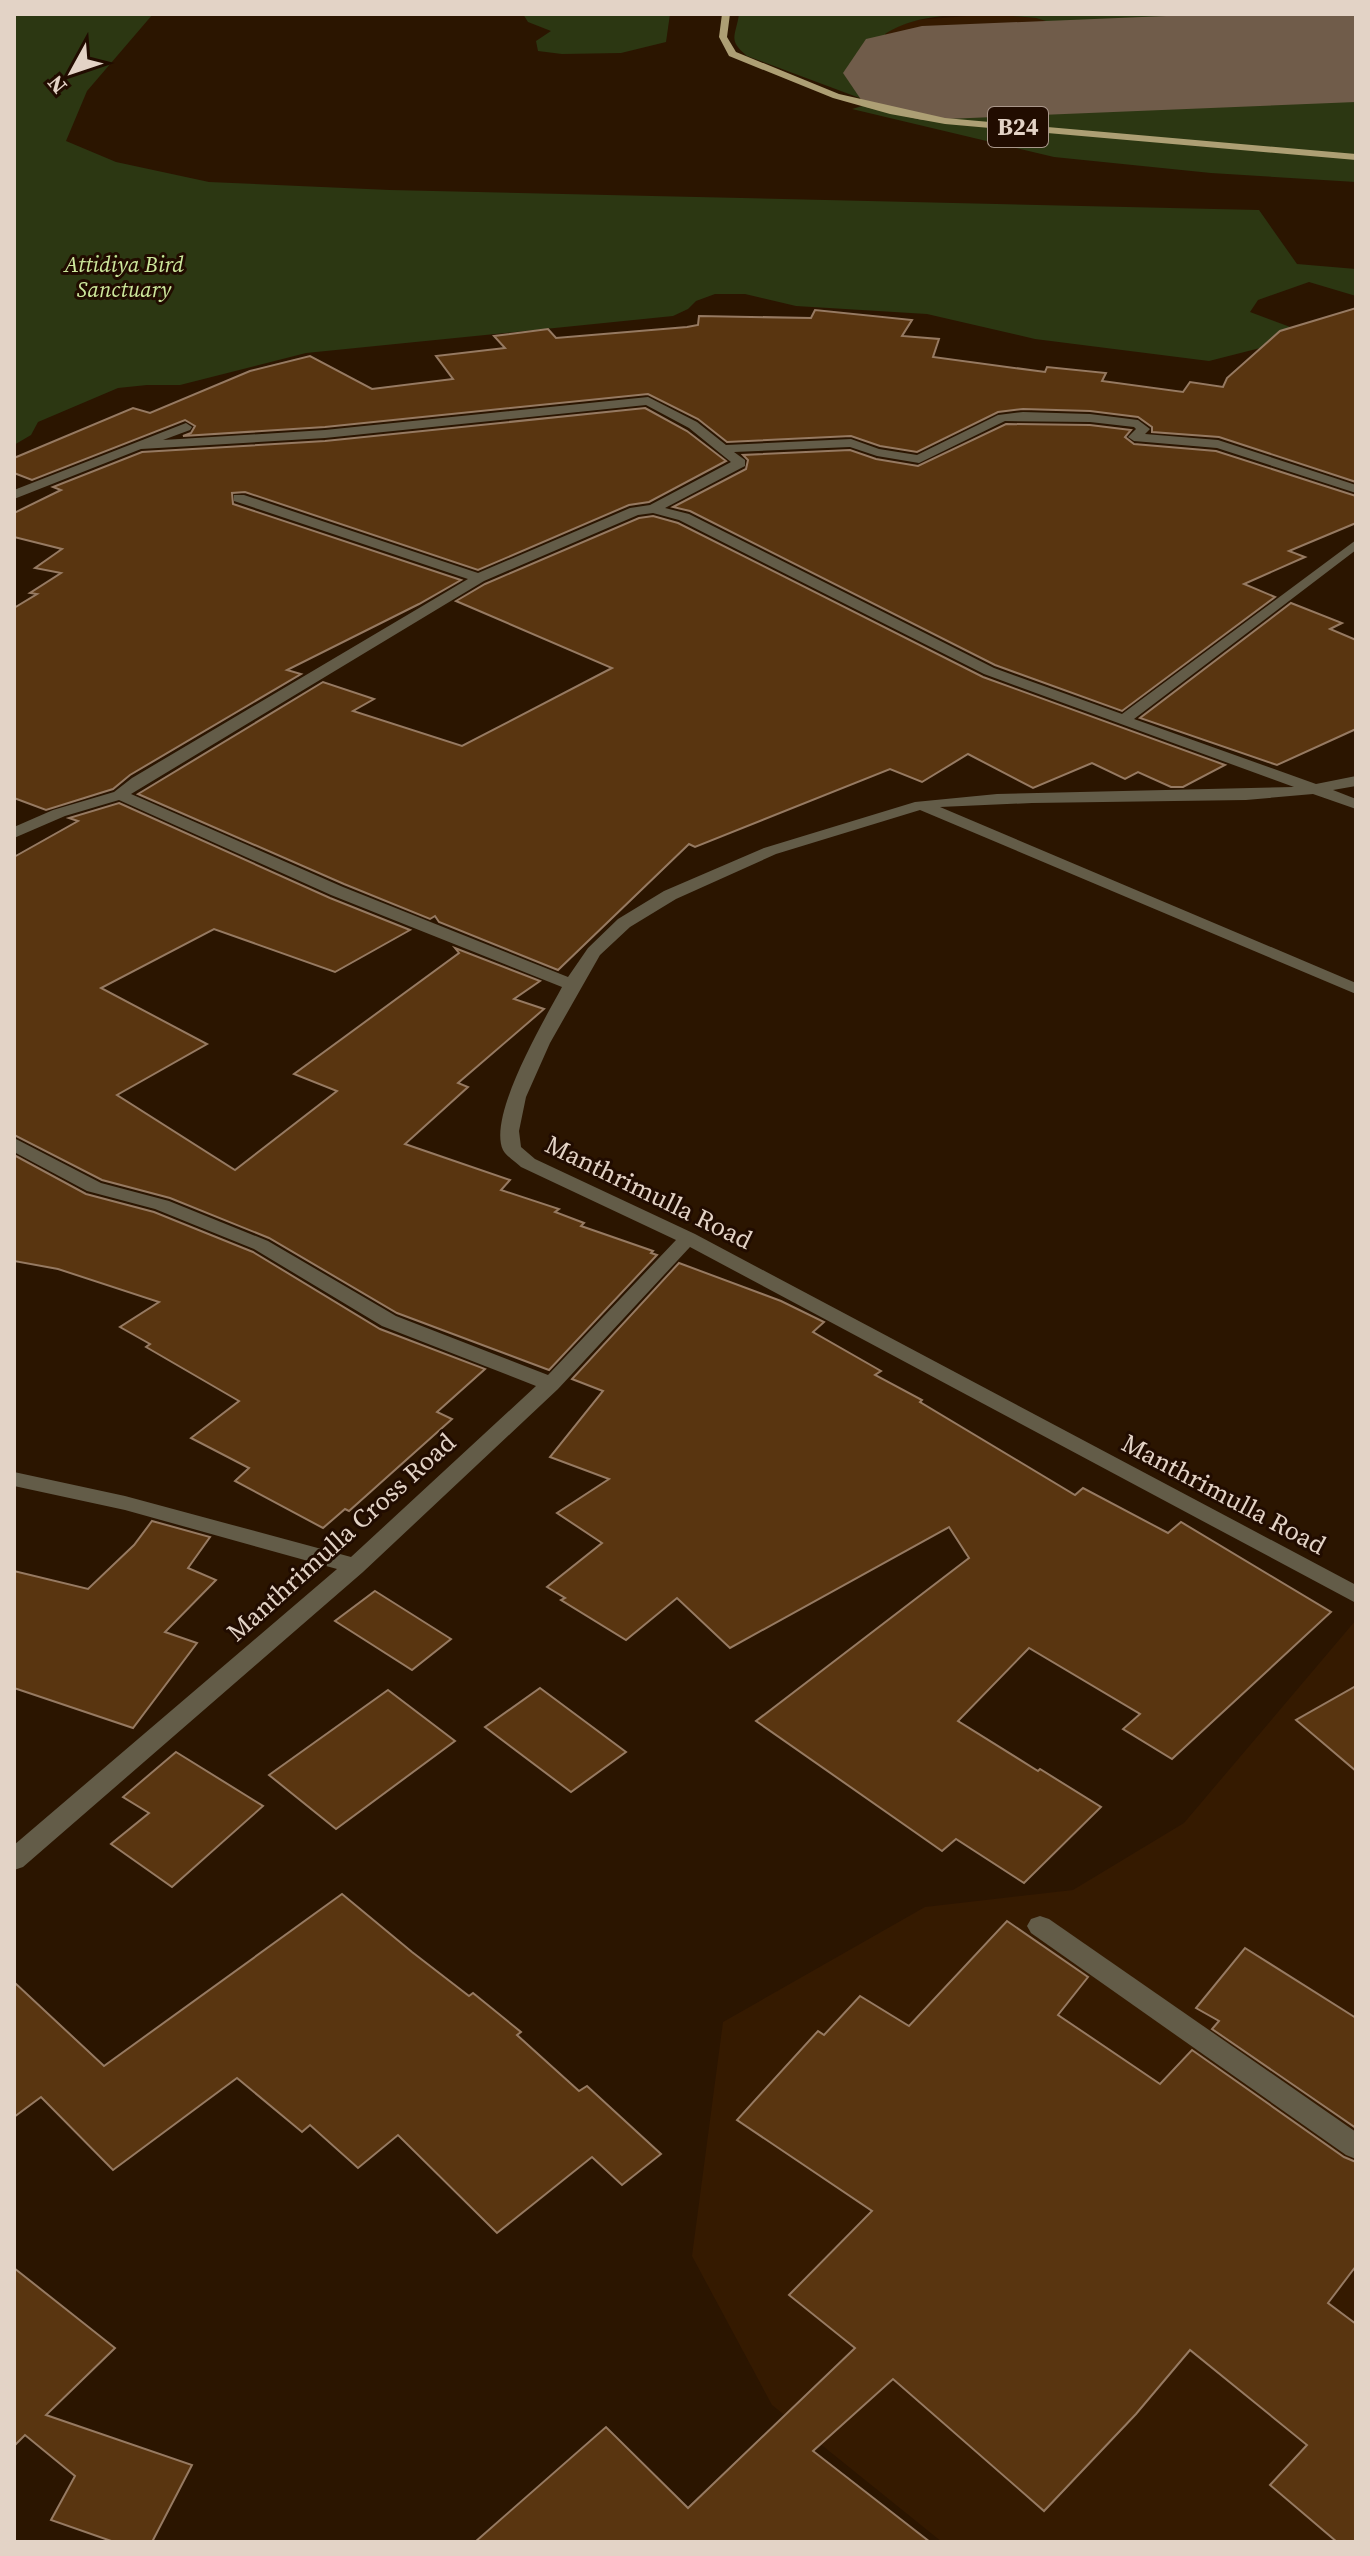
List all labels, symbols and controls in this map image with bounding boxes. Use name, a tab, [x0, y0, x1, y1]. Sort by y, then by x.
north arrow	[32, 32, 112, 112]
text: N	[40, 69, 73, 101]
road number: B24	[988, 107, 1048, 147]
park label: Attidiya Bird Sanctuary	[62, 249, 184, 304]
street label: Manthrimulla Road	[539, 1126, 759, 1258]
street label: Manthrimulla Cross Road	[219, 1424, 463, 1650]
street label: Manthrimulla Road	[1116, 1425, 1333, 1563]

